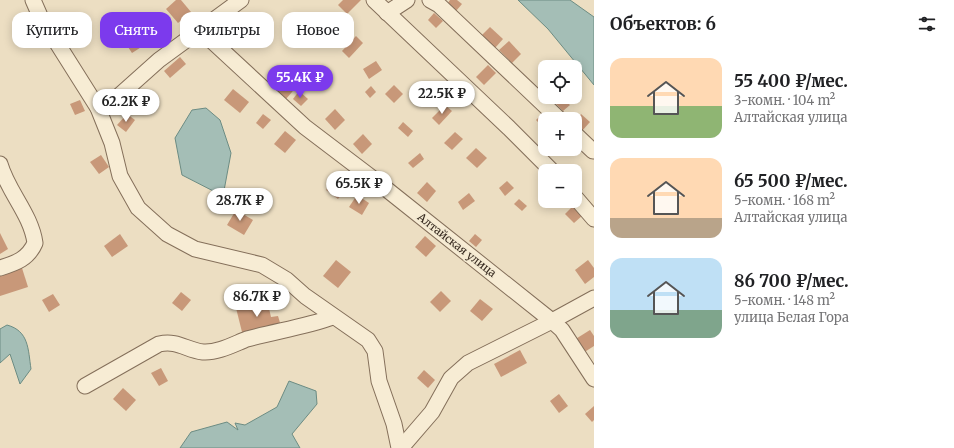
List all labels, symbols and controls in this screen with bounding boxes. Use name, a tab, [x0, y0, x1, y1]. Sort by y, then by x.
chip: Купить	[12, 12, 92, 48]
chip: Снять	[100, 12, 172, 48]
chip: Фильтры	[180, 12, 274, 48]
chip: Новое	[282, 12, 354, 48]
text: Объектов: 6	[610, 13, 716, 35]
icon: filters	[916, 13, 938, 35]
map controls	[538, 60, 582, 208]
button: locate	[538, 60, 582, 104]
pin: 55.4K ₽	[263, 65, 337, 99]
text: 55.4K ₽	[276, 69, 324, 86]
text: 55 400 ₽/мес.	[734, 70, 848, 92]
icon: home	[642, 74, 690, 122]
pin: 22.5K ₽	[405, 81, 479, 115]
text: 22.5K ₽	[418, 85, 466, 102]
pin: 62.2K ₽	[89, 89, 163, 123]
text: 3-комн. · 104 m²	[734, 92, 835, 109]
text: 62.2K ₽	[102, 93, 150, 110]
text: Алтайская улица	[734, 109, 847, 126]
button: +	[538, 112, 582, 156]
button: −	[538, 164, 582, 208]
text: 65 500 ₽/мес.	[734, 170, 848, 192]
pin: 65.5K ₽	[322, 171, 396, 205]
icon: home	[642, 174, 690, 222]
text: 65.5K ₽	[335, 175, 383, 192]
pin: 28.7K ₽	[203, 188, 277, 222]
text: 28.7K ₽	[216, 192, 264, 209]
text: 5-комн. · 168 m²	[734, 192, 835, 209]
street label: Алтайская улица	[414, 209, 499, 280]
text: Алтайская улица	[734, 209, 847, 226]
text: 86 700 ₽/мес.	[734, 270, 849, 292]
icon: home	[642, 274, 690, 322]
pin: 86.7K ₽	[220, 284, 294, 318]
text: 86.7K ₽	[233, 288, 281, 305]
text: 5-комн. · 148 m²	[734, 292, 835, 309]
text: улица Белая Гора	[734, 309, 849, 326]

